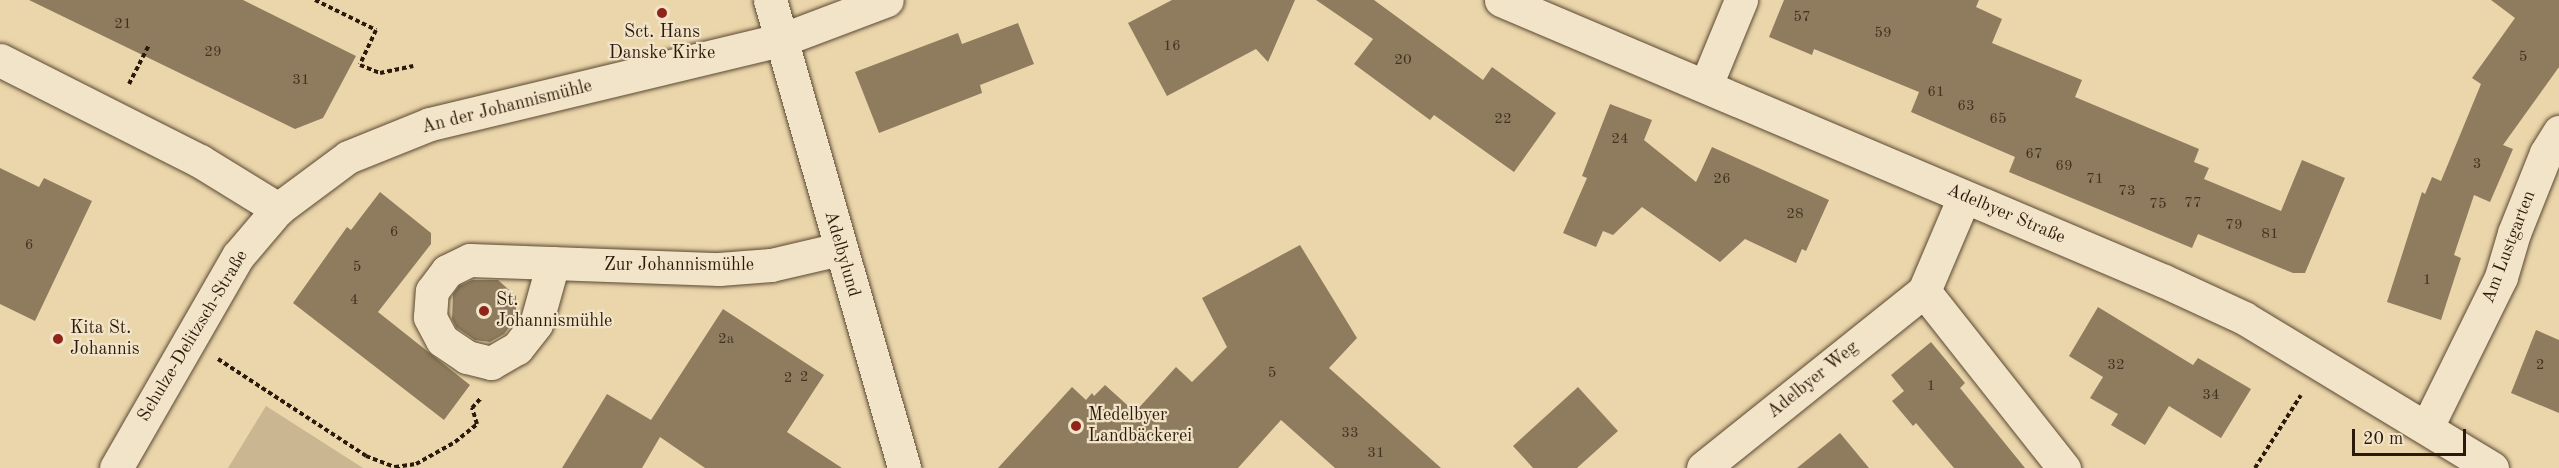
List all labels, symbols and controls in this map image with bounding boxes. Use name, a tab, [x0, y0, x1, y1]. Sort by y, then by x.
marker: Sct. Hans Danske Kirke	[655, 6, 669, 20]
house number: 57	[1793, 9, 1811, 27]
house number: 21	[114, 16, 132, 34]
place label: Sct. Hans Danske Kirke	[609, 22, 715, 64]
house number: 59	[1874, 25, 1892, 43]
house number: 16	[1163, 38, 1181, 56]
house number: 29	[204, 44, 222, 62]
house number: 5	[2519, 49, 2527, 67]
house number: 20	[1394, 52, 1412, 70]
house number: 31	[292, 72, 310, 90]
street label: An der Johannismühle	[420, 75, 594, 139]
house number: 61	[1927, 84, 1945, 102]
house number: 63	[1957, 98, 1975, 116]
house number: 22	[1494, 111, 1512, 129]
house number: 65	[1989, 111, 2007, 129]
house number: 24	[1611, 131, 1629, 149]
house number: 67	[2025, 146, 2043, 164]
house number: 3	[2473, 156, 2481, 174]
house number: 69	[2055, 158, 2073, 176]
house number: 26	[1713, 171, 1731, 189]
house number: 71	[2086, 171, 2104, 189]
street label: Adelbyer Straße	[1944, 179, 2068, 249]
house number: 73	[2118, 183, 2136, 201]
street label: Am Lustgarten	[2478, 188, 2540, 306]
house number: 77	[2184, 195, 2202, 213]
house number: 75	[2149, 196, 2167, 214]
house number: 28	[1786, 206, 1804, 224]
street label: Adelbylund	[819, 208, 865, 300]
house number: 79	[2225, 217, 2243, 235]
house number: 6	[390, 224, 398, 242]
house number: 81	[2261, 226, 2279, 244]
house number: 6	[25, 237, 33, 255]
street label: Schulze-Delitzsch-Straße	[133, 246, 253, 426]
street label: Zur Johannismühle	[604, 254, 754, 276]
house number: 5	[353, 259, 361, 277]
house number: 1	[2423, 272, 2431, 290]
place label: St. Johannismühle	[496, 290, 612, 332]
house number: 4	[350, 292, 358, 310]
marker: St. Johannismühle	[477, 304, 491, 318]
place label: Kita St. Johannis	[70, 318, 139, 360]
house number: 2a	[718, 331, 734, 349]
marker: Kita St. Johannis	[51, 332, 65, 346]
street label: Adelbyer Weg	[1763, 337, 1863, 423]
house number: 32	[2107, 357, 2125, 375]
house number: 2	[2536, 357, 2544, 375]
house number: 5	[1268, 365, 1276, 383]
house number: 2	[800, 369, 808, 387]
house number: 2	[784, 370, 792, 388]
house number: 1	[1927, 378, 1935, 396]
house number: 34	[2202, 387, 2220, 405]
place label: Medelbyer Landbäckerei	[1088, 405, 1192, 448]
scale bar	[2355, 417, 2469, 455]
marker: Medelbyer Landbäckerei	[1069, 419, 1083, 433]
house number: 33	[1341, 425, 1359, 443]
text: 20 m	[2363, 430, 2403, 448]
house number: 31	[1367, 445, 1385, 463]

